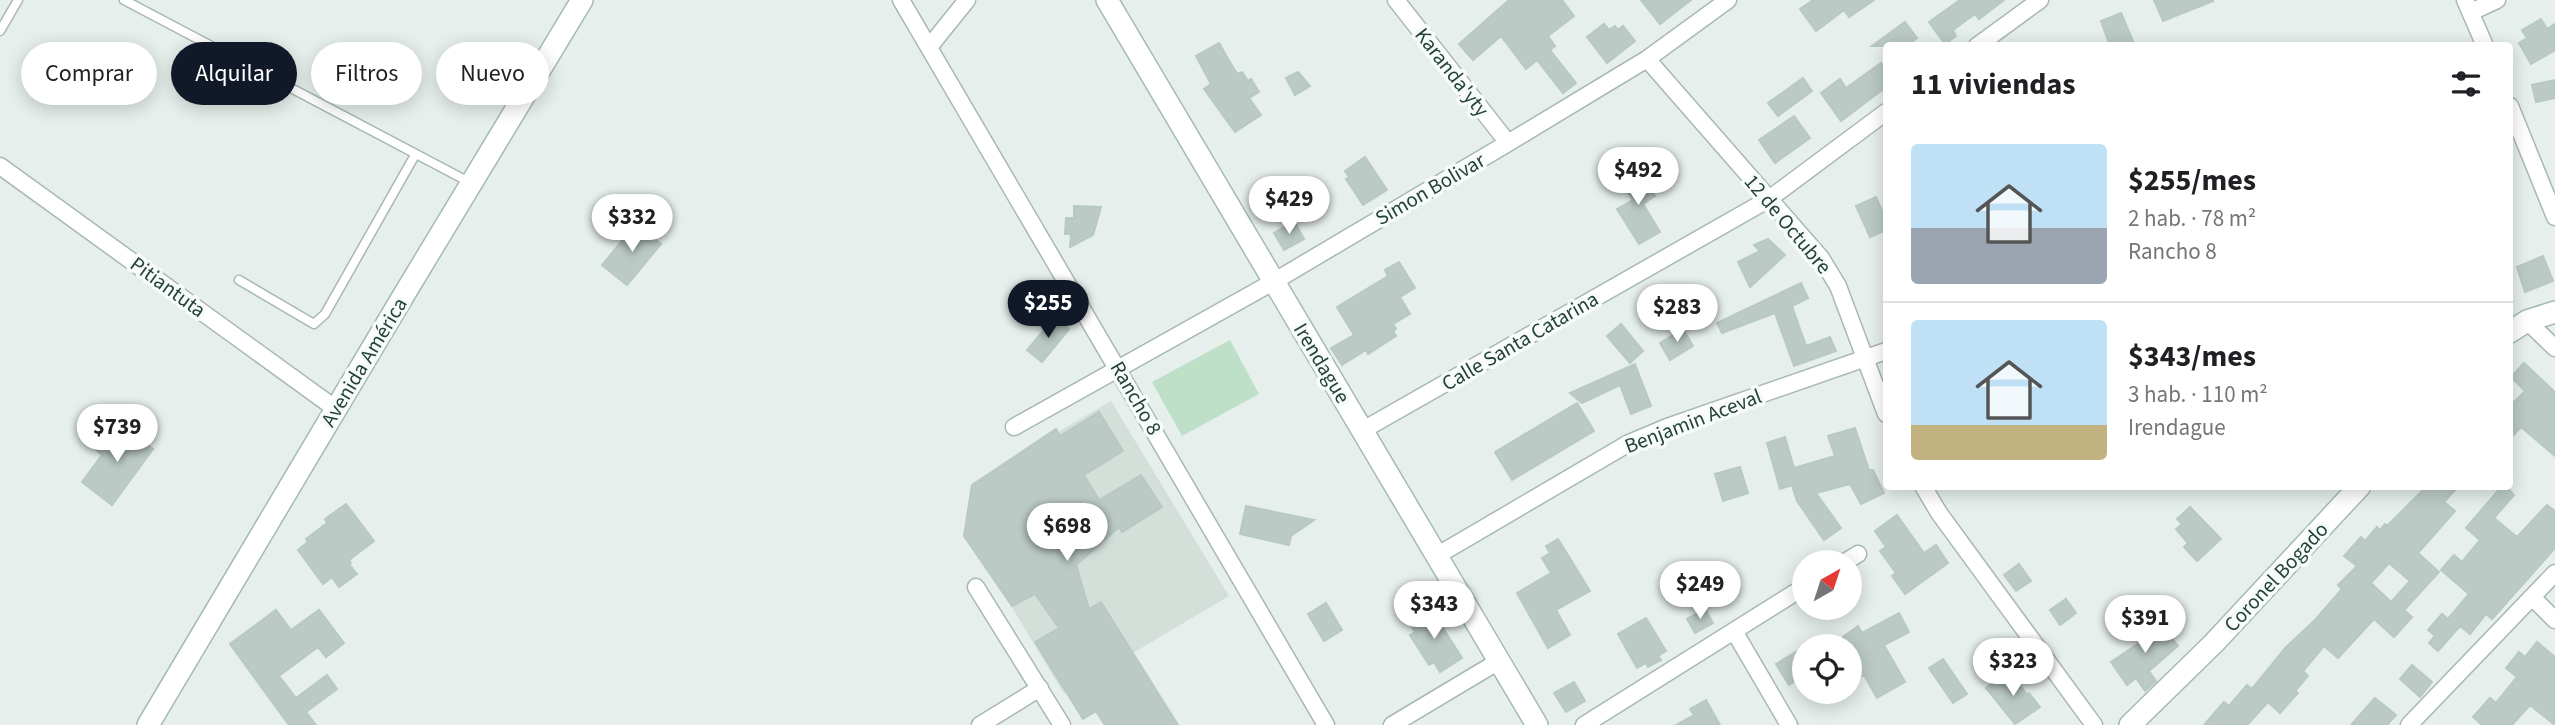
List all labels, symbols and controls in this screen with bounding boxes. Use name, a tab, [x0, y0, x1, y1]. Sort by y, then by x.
street label: Karanda'yty	[1408, 21, 1496, 123]
chip: Comprar	[21, 42, 157, 105]
chip: Alquilar	[171, 42, 297, 105]
chip: Filtros	[311, 42, 422, 105]
chip: Nuevo	[436, 42, 549, 105]
text: 11 viviendas	[1911, 63, 2076, 106]
icon: filters	[2447, 65, 2485, 103]
street label: Simon Bolivar	[1370, 145, 1491, 233]
pin: $492	[1597, 148, 1679, 207]
text: $492	[1614, 153, 1662, 186]
text: $255/mes	[2128, 159, 2256, 202]
street label: 12 de Octubre	[1737, 168, 1839, 280]
icon: home	[1967, 172, 2051, 256]
pin: $429	[1248, 176, 1330, 236]
text: $429	[1265, 182, 1313, 215]
pin: $332	[591, 194, 673, 254]
text: $332	[608, 200, 656, 233]
text: 2 hab. · 78 m²	[2128, 202, 2256, 235]
text: Rancho 8	[2128, 235, 2217, 268]
street label: Pitiantuta	[124, 249, 212, 325]
pin: $255	[1007, 280, 1089, 340]
street label: Calle Santa Catarina	[1436, 284, 1604, 398]
pin: $283	[1636, 284, 1718, 344]
text: $255	[1024, 286, 1072, 319]
text: $283	[1653, 290, 1701, 323]
street label: Avenida América	[314, 292, 414, 432]
street label: Irendague	[1286, 317, 1358, 409]
text: $343/mes	[2128, 335, 2256, 378]
icon: home	[1967, 348, 2051, 432]
street label: Rancho 8	[1103, 355, 1169, 441]
text: 3 hab. · 110 m²	[2128, 378, 2268, 411]
street label: Benjamin Aceval	[1620, 381, 1766, 461]
pin: $739	[76, 405, 158, 464]
text: $739	[93, 410, 141, 443]
text: Irendague	[2128, 411, 2226, 444]
pin: $698	[1026, 504, 1108, 563]
text: $698	[1043, 509, 1091, 542]
street label: Coronel Bogado	[2217, 515, 2335, 639]
north arrow	[1792, 550, 1862, 620]
map controls	[1792, 550, 1862, 704]
pin: $249	[1659, 562, 1741, 621]
text: $249	[1676, 567, 1724, 600]
pin: $343	[1393, 582, 1475, 641]
text: $343	[1410, 587, 1458, 620]
pin: $391	[2104, 596, 2186, 655]
text: $391	[2121, 601, 2169, 634]
button: locate	[1792, 634, 1862, 704]
pin: $323	[1972, 638, 2054, 698]
text: $323	[1989, 644, 2037, 677]

